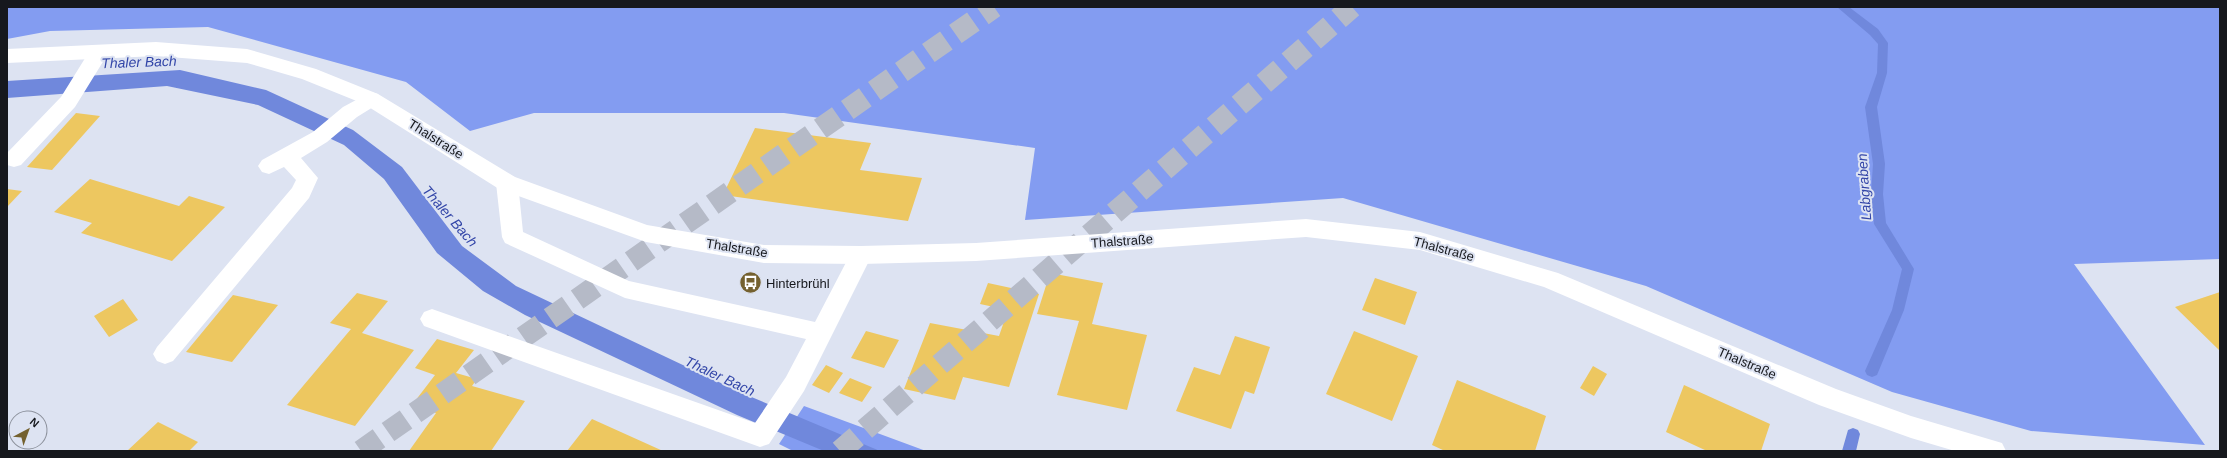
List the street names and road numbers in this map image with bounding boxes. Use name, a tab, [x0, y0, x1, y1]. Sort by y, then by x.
street label: Thalstraße	[406, 116, 466, 162]
street label: Thalstraße	[1090, 231, 1154, 251]
street label: Thalstraße	[1412, 234, 1476, 264]
street label: Thalstraße	[705, 236, 769, 260]
street label: Thalstraße	[1715, 344, 1779, 382]

